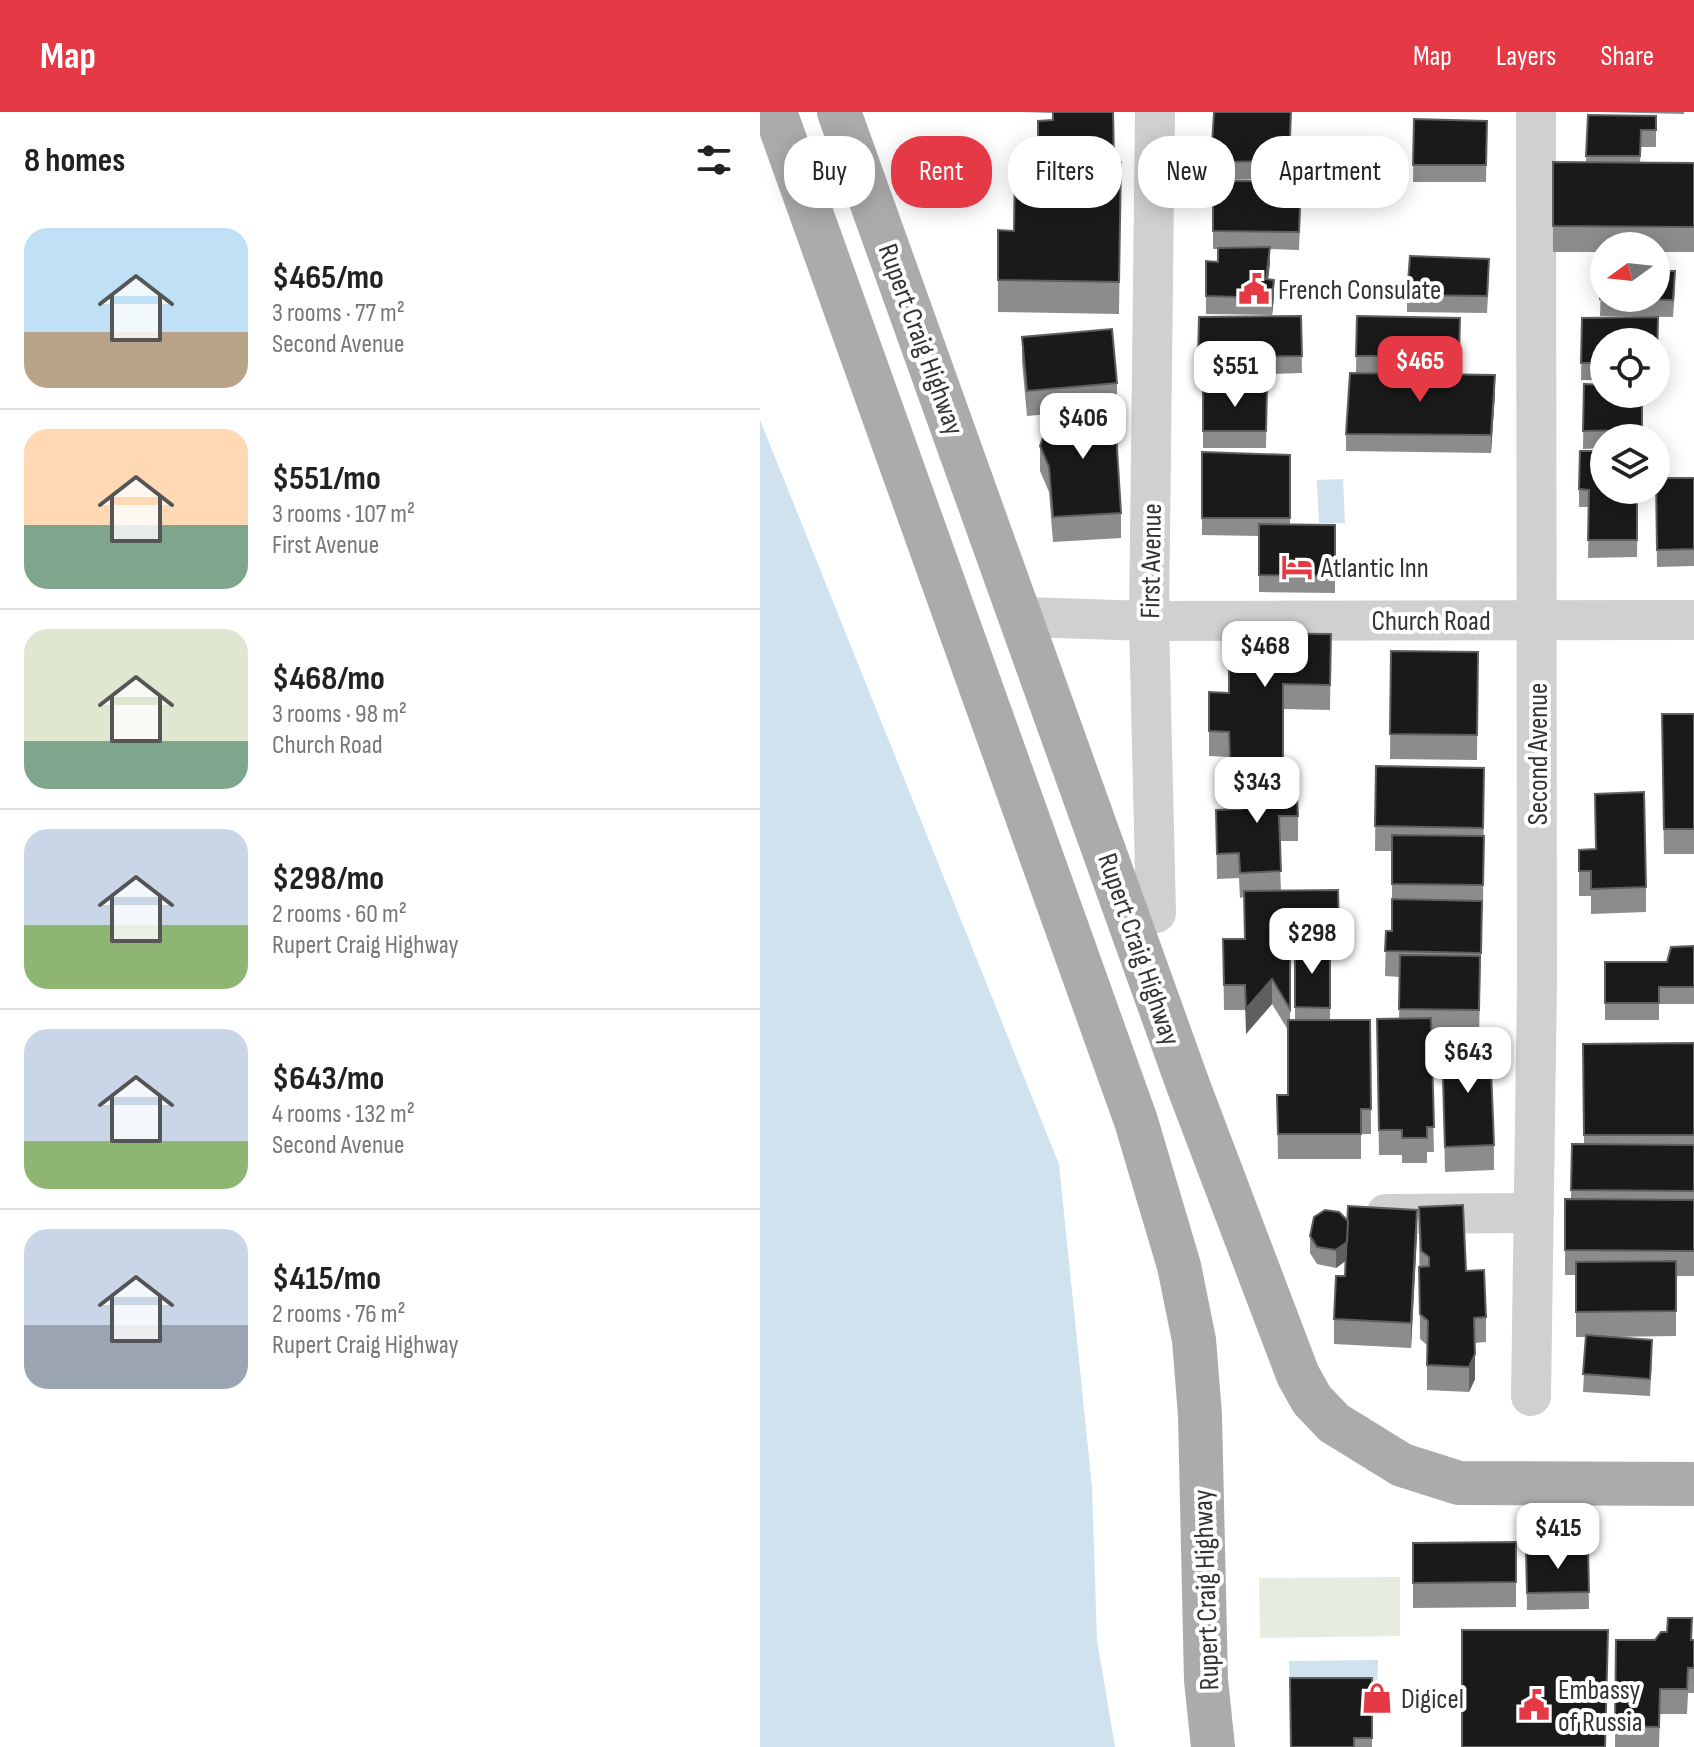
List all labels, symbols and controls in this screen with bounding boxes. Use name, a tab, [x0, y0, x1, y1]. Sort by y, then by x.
text: Map	[40, 34, 96, 79]
text: Map	[1413, 40, 1452, 73]
text: Layers	[1496, 40, 1556, 73]
text: Share	[1600, 40, 1654, 73]
chip: Buy	[784, 136, 875, 208]
chip: Rent	[891, 136, 992, 208]
chip: Filters	[1008, 136, 1122, 208]
chip: New	[1138, 136, 1235, 208]
chip: Apartment	[1251, 136, 1409, 208]
icon: filters	[692, 138, 736, 182]
text: 8 homes	[24, 140, 125, 181]
north arrow	[1590, 232, 1670, 312]
map controls	[1590, 232, 1670, 504]
street label: Rupert Craig Highway	[871, 239, 971, 440]
text: $465/mo	[272, 257, 384, 298]
icon: home	[88, 260, 184, 356]
public building icon: French Consulate	[1237, 272, 1271, 306]
place label: French Consulate	[1278, 274, 1441, 307]
text: 3 rooms · 77 m²	[272, 298, 405, 329]
button: locate	[1590, 328, 1670, 408]
text: Second Avenue	[272, 329, 404, 360]
pin: $465	[1373, 336, 1467, 404]
pin: $551	[1188, 341, 1282, 409]
text: $465	[1395, 346, 1445, 377]
text: $551	[1212, 351, 1258, 382]
pin: $406	[1036, 393, 1130, 461]
text: $406	[1058, 403, 1108, 434]
button: layers	[1590, 424, 1670, 504]
text: $551/mo	[272, 458, 381, 499]
icon: home	[88, 461, 184, 557]
text: 3 rooms · 107 m²	[272, 499, 415, 530]
street label: First Avenue	[1134, 503, 1169, 619]
text: First Avenue	[272, 530, 379, 561]
hotel icon: Atlantic Inn	[1280, 550, 1314, 584]
place label: Atlantic Inn	[1320, 552, 1429, 585]
street label: Church Road	[1371, 605, 1491, 638]
pin: $468	[1218, 621, 1312, 689]
text: $468	[1240, 631, 1290, 662]
text: $468/mo	[272, 658, 385, 699]
icon: home	[88, 661, 184, 757]
street label: Second Avenue	[1522, 683, 1555, 825]
text: 3 rooms · 98 m²	[272, 699, 407, 730]
text: Church Road	[272, 730, 383, 761]
pin: $343	[1210, 757, 1304, 825]
text: $343	[1233, 767, 1281, 798]
street label: Rupert Craig Highway	[1090, 849, 1187, 1050]
text: $298/mo	[272, 858, 384, 899]
icon: home	[88, 861, 184, 957]
text: 2 rooms · 60 m²	[272, 899, 407, 930]
pin: $298	[1265, 908, 1359, 976]
text: $298	[1287, 918, 1337, 949]
text: Rupert Craig Highway	[272, 930, 459, 961]
pin: $643	[1421, 1027, 1515, 1095]
text: $643	[1443, 1037, 1493, 1068]
text: $643/mo	[272, 1058, 384, 1099]
icon: home	[88, 1061, 184, 1157]
text: 4 rooms · 132 m²	[272, 1099, 415, 1130]
text: Second Avenue	[272, 1130, 404, 1161]
text: $415/mo	[272, 1258, 381, 1299]
icon: home	[88, 1261, 184, 1357]
text: 2 rooms · 76 m²	[272, 1299, 406, 1330]
text: Rupert Craig Highway	[272, 1330, 459, 1361]
street label: Rupert Craig Highway	[1186, 1489, 1226, 1691]
pin: $415	[1511, 1503, 1605, 1571]
text: $415	[1534, 1513, 1582, 1544]
place label: Embassy of Russia	[1558, 1674, 1643, 1739]
shop icon: Digicel	[1360, 1681, 1394, 1715]
place label: Digicel	[1401, 1683, 1464, 1716]
public building icon: Embassy of Russia	[1517, 1688, 1551, 1722]

